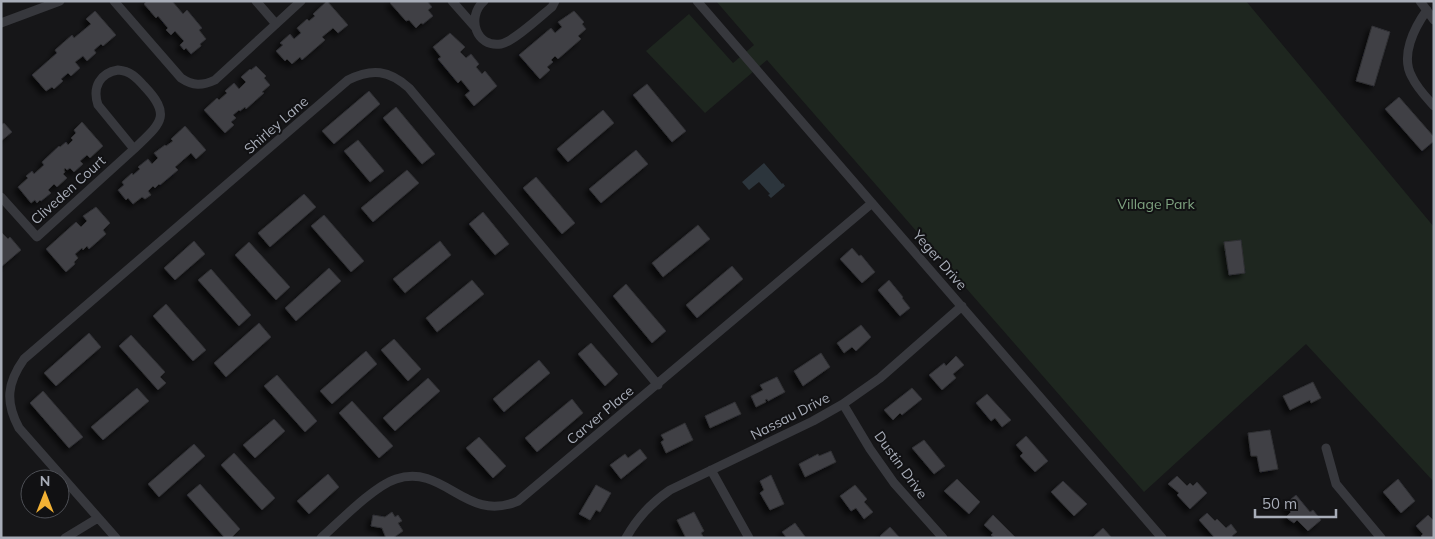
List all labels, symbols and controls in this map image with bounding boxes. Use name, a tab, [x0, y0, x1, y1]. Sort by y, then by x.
street label: Shirley Lane	[240, 92, 312, 158]
street label: Cliveden Court	[27, 152, 109, 228]
park label: Village Park	[1117, 195, 1195, 213]
street label: Yeger Drive	[908, 226, 971, 294]
street label: Carver Place	[563, 382, 637, 448]
street label: Nassau Drive	[747, 388, 833, 444]
street label: Dustin Drive	[870, 428, 932, 502]
north arrow	[20, 469, 70, 519]
text: N	[40, 472, 50, 490]
scale bar	[1255, 486, 1336, 518]
text: 50 m	[1262, 494, 1297, 513]

